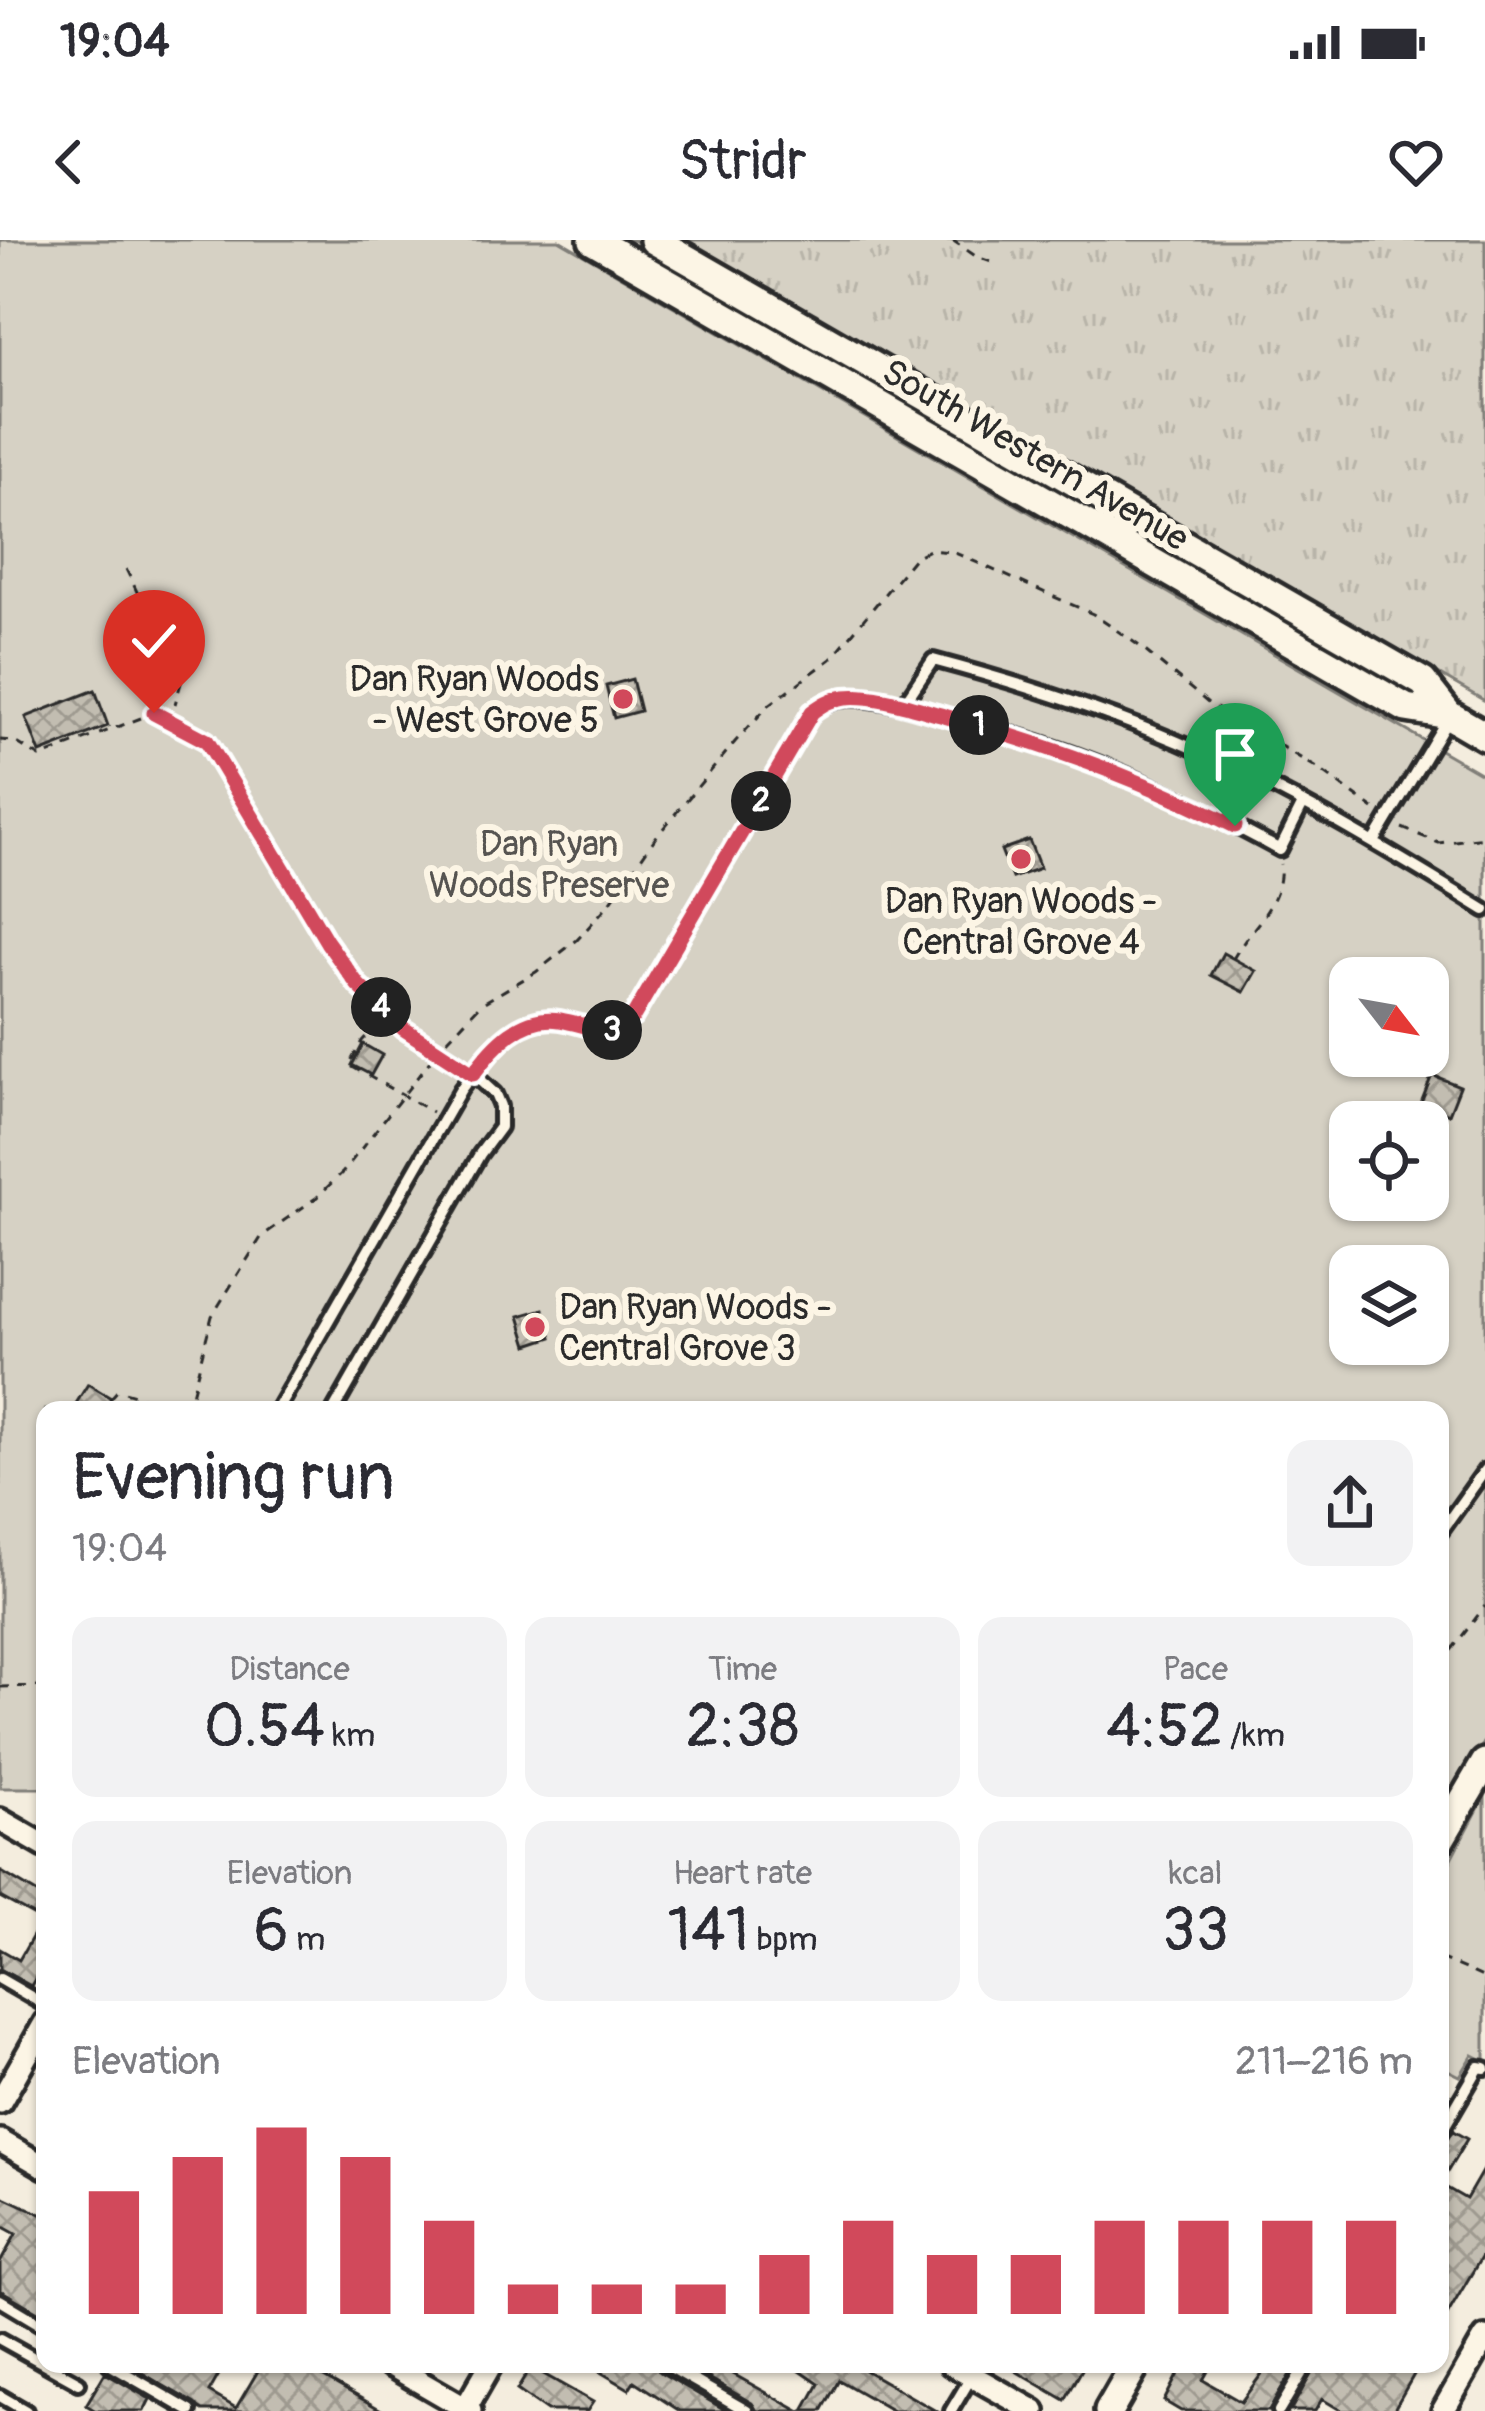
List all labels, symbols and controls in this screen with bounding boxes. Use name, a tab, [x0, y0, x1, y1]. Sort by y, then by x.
text: 19:04	[60, 14, 170, 70]
text: Stridr	[679, 128, 806, 196]
icon: back	[36, 129, 102, 195]
icon: heart	[1383, 129, 1449, 195]
street label: South Western Avenue	[874, 349, 1197, 561]
pin	[103, 590, 205, 713]
icon: check	[121, 608, 187, 674]
place label: Dan Ryan Woods - West Grove 5	[349, 657, 599, 743]
marker: Dan Ryan Woods - West Grove 5	[610, 686, 636, 712]
pin: 1	[949, 695, 1009, 755]
pin	[1184, 703, 1286, 826]
text: 1	[973, 704, 985, 745]
icon: arrive	[1202, 721, 1268, 787]
pin: 2	[731, 771, 791, 831]
text: 2	[752, 780, 770, 821]
park label: Dan Ryan Woods Preserve	[429, 822, 670, 908]
marker: Dan Ryan Woods - Central Grove 4	[1008, 846, 1034, 872]
place label: Dan Ryan Woods - Central Grove 4	[885, 879, 1157, 965]
north arrow	[1329, 957, 1449, 1077]
map controls	[1329, 957, 1449, 1365]
pin: 4	[351, 977, 411, 1037]
text: 4	[371, 986, 391, 1027]
pin: 3	[582, 1000, 642, 1060]
text: 3	[603, 1009, 621, 1050]
button: locate	[1329, 1101, 1449, 1221]
button: layers	[1329, 1245, 1449, 1365]
place label: Dan Ryan Woods - Central Grove 3	[559, 1285, 832, 1371]
marker: Dan Ryan Woods - Central Grove 3	[522, 1314, 548, 1340]
text: Evening run	[72, 1437, 395, 1520]
button: share	[1287, 1440, 1413, 1566]
text: 19:04	[72, 1524, 167, 1573]
text: Distance	[229, 1649, 350, 1690]
text: Time	[708, 1649, 777, 1690]
text: Pace	[1163, 1649, 1228, 1690]
text: 0.54	[204, 1690, 325, 1765]
text: 2:38	[686, 1690, 799, 1765]
text: 4:52	[1106, 1690, 1223, 1765]
text: km	[325, 1715, 375, 1756]
text: /km	[1223, 1715, 1285, 1756]
text: Elevation	[227, 1853, 352, 1894]
text: Heart rate	[673, 1853, 812, 1894]
text: kcal	[1169, 1853, 1222, 1894]
text: 6	[254, 1894, 289, 1969]
text: 141	[668, 1894, 749, 1969]
text: 33	[1162, 1894, 1229, 1969]
text: m	[289, 1919, 325, 1960]
text: bpm	[749, 1919, 817, 1960]
text: Elevation	[72, 2037, 221, 2086]
text: 211–216 m	[1235, 2037, 1413, 2086]

